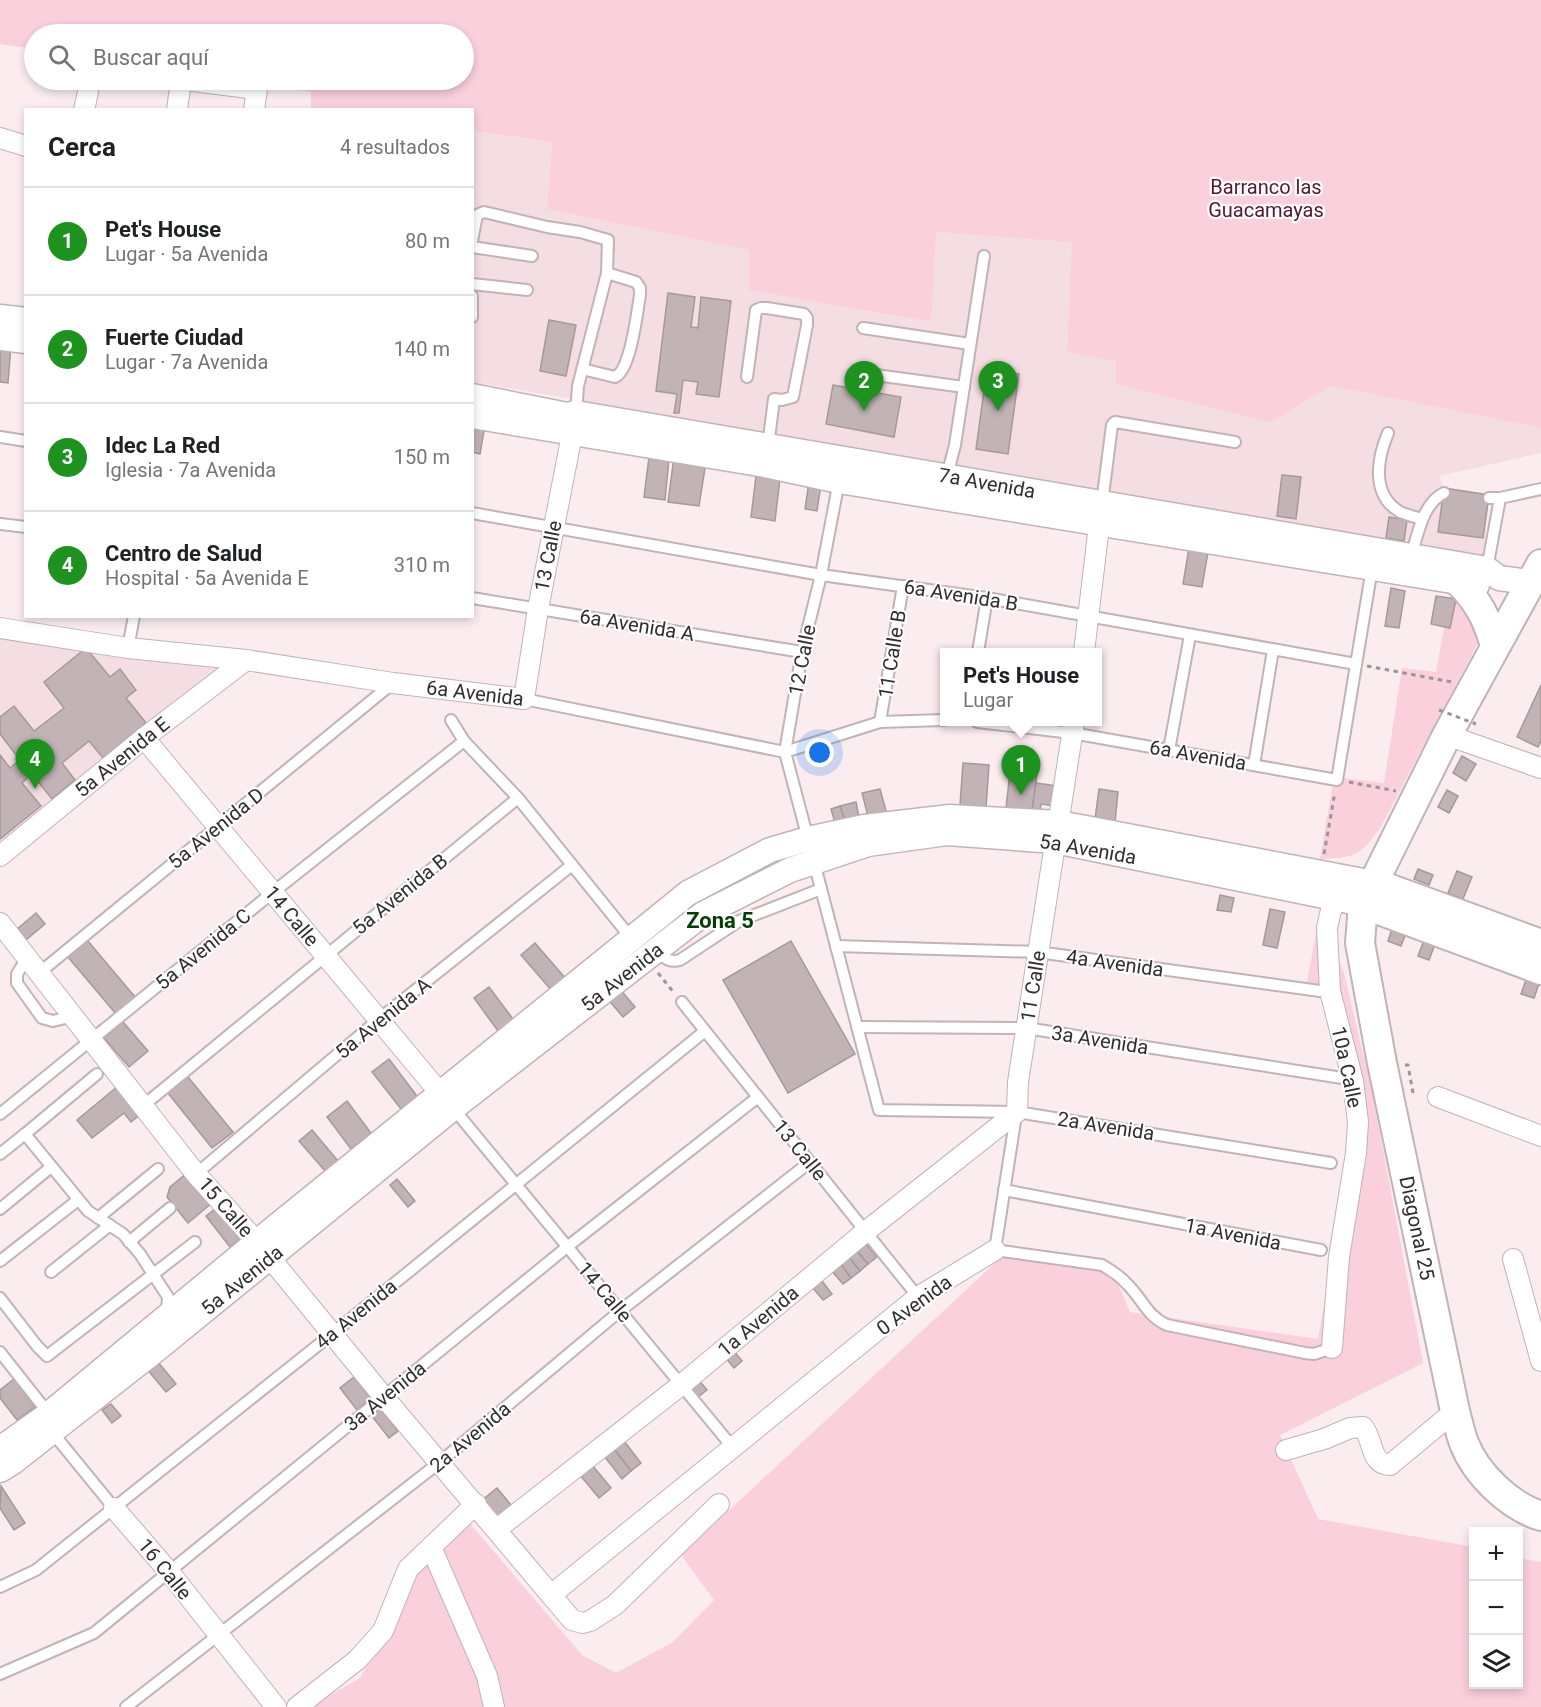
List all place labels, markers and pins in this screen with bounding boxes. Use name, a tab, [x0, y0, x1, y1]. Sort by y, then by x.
pin: 2	[844, 362, 884, 411]
pin: 3	[978, 362, 1018, 411]
pin: 4	[15, 740, 54, 789]
pin: 1	[1002, 746, 1040, 795]

